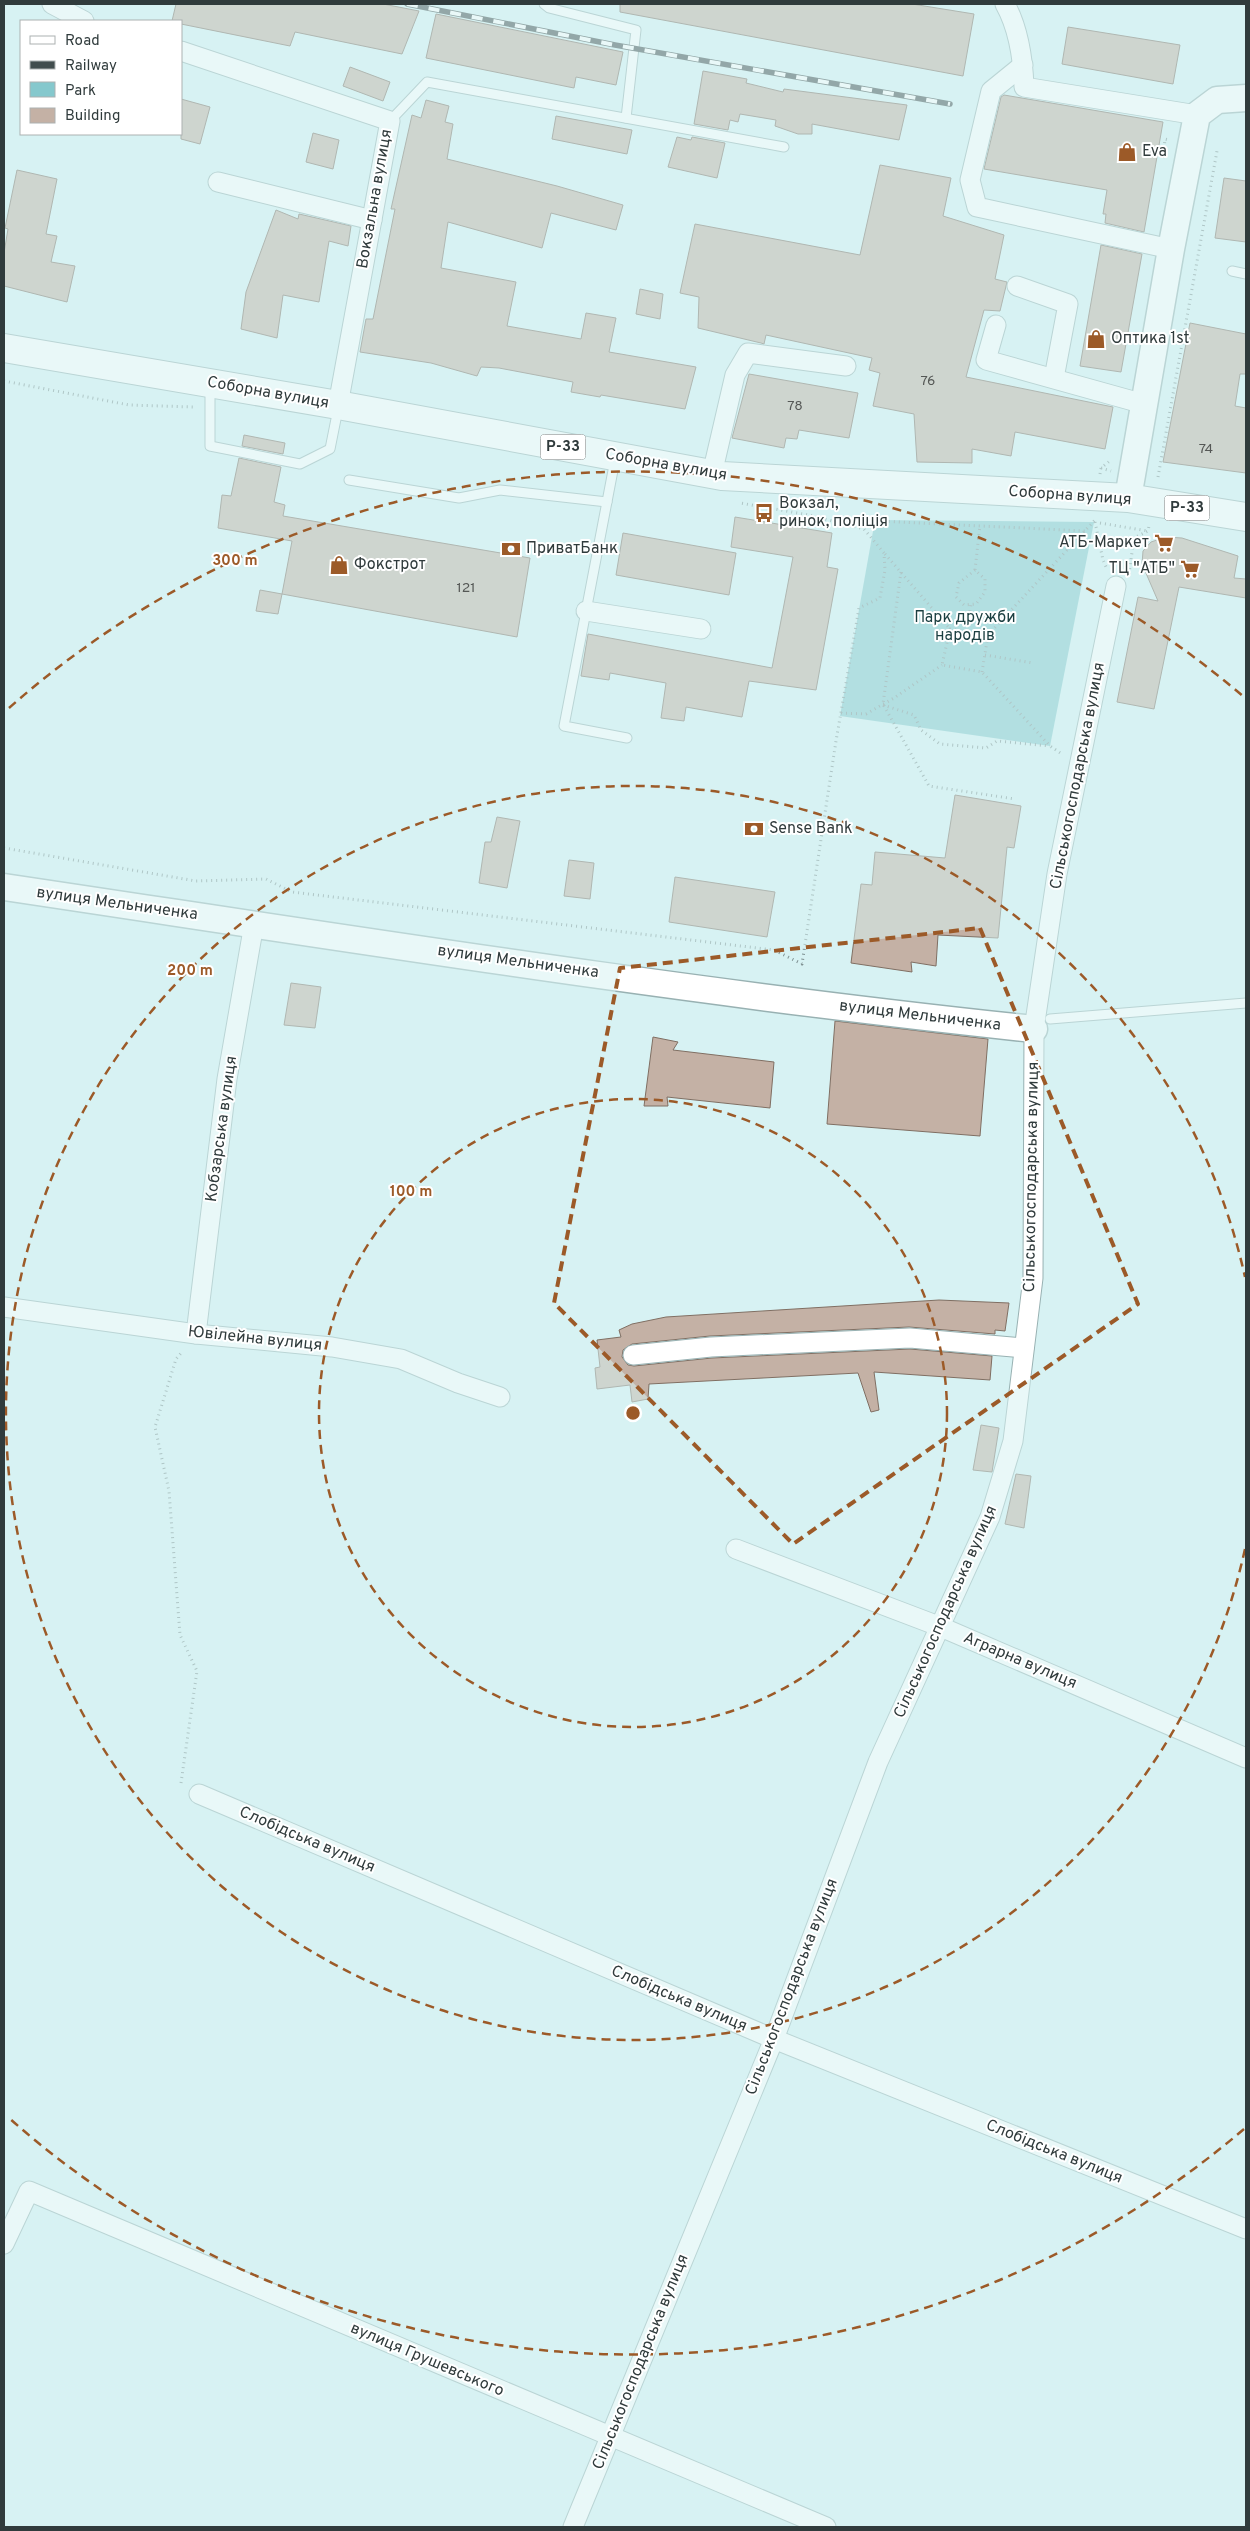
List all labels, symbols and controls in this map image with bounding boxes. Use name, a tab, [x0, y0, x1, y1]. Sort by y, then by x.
legend	[20, 20, 182, 135]
text: Road	[65, 32, 100, 51]
text: Railway	[65, 57, 117, 76]
text: Park	[65, 82, 96, 101]
text: Building	[65, 107, 120, 126]
street label: Вокзальна вулиця	[353, 128, 397, 270]
shop icon: Eva	[1116, 141, 1138, 163]
place label: Eva	[1142, 142, 1167, 162]
shop icon: Оптика 1st	[1085, 328, 1107, 350]
place label: Оптика 1st	[1111, 329, 1190, 349]
street label: Соборна вулиця	[205, 372, 331, 414]
house number: 76	[921, 373, 935, 390]
house number: 78	[787, 398, 803, 415]
road number: Р-33	[540, 434, 586, 460]
house number: 74	[1199, 441, 1213, 458]
street label: Соборна вулиця	[603, 444, 729, 486]
street label: Соборна вулиця	[1008, 482, 1132, 510]
place label: Вокзал, ринок, поліція	[779, 494, 888, 532]
road number: Р-33	[1164, 496, 1210, 520]
bus stop icon: Вокзал, ринок, поліція	[753, 502, 775, 524]
supermarket icon: АТБ-Маркет	[1153, 532, 1175, 554]
place label: АТБ-Маркет	[1059, 533, 1149, 553]
bank icon: ПриватБанк	[500, 538, 522, 560]
place label: ПриватБанк	[526, 539, 618, 559]
text: 300 m	[212, 552, 258, 571]
shop icon: Фокстрот	[328, 554, 350, 576]
place label: Фокстрот	[354, 555, 426, 575]
supermarket icon: ТЦ "АТБ"	[1179, 558, 1201, 580]
place label: ТЦ "АТБ"	[1109, 559, 1175, 579]
house number: 121	[456, 580, 476, 597]
park label: Парк дружби народів	[914, 608, 1016, 646]
street label: Сільськогосподарська вулиця	[1046, 661, 1110, 891]
bank icon: Sense Bank	[743, 818, 765, 840]
place label: Sense Bank	[769, 819, 853, 839]
street label: вулиця Мельниченка	[35, 883, 199, 925]
street label: вулиця Мельниченка	[436, 941, 600, 983]
text: 200 m	[167, 962, 213, 981]
street label: вулиця Мельниченка	[838, 996, 1002, 1036]
street label: Кобзарська вулиця	[202, 1055, 242, 1203]
street label: Сільськогосподарська вулиця	[1020, 1061, 1044, 1293]
text: 100 m	[390, 1183, 432, 1202]
street label: Ювілейна вулиця	[187, 1322, 323, 1356]
centre of rings	[624, 1404, 642, 1422]
street label: Сільськогосподарська вулиця	[890, 1503, 1002, 1721]
street label: Аграрна вулиця	[960, 1628, 1080, 1694]
street label: Слобідська вулиця	[236, 1802, 378, 1878]
street label: Сільськогосподарська вулиця	[741, 1876, 843, 2098]
street label: Слобідська вулиця	[608, 1961, 750, 2037]
street label: Слобідська вулиця	[983, 2115, 1125, 2189]
street label: Сільськогосподарська вулиця	[589, 2251, 693, 2473]
street label: вулиця Грушевського	[347, 2319, 507, 2401]

